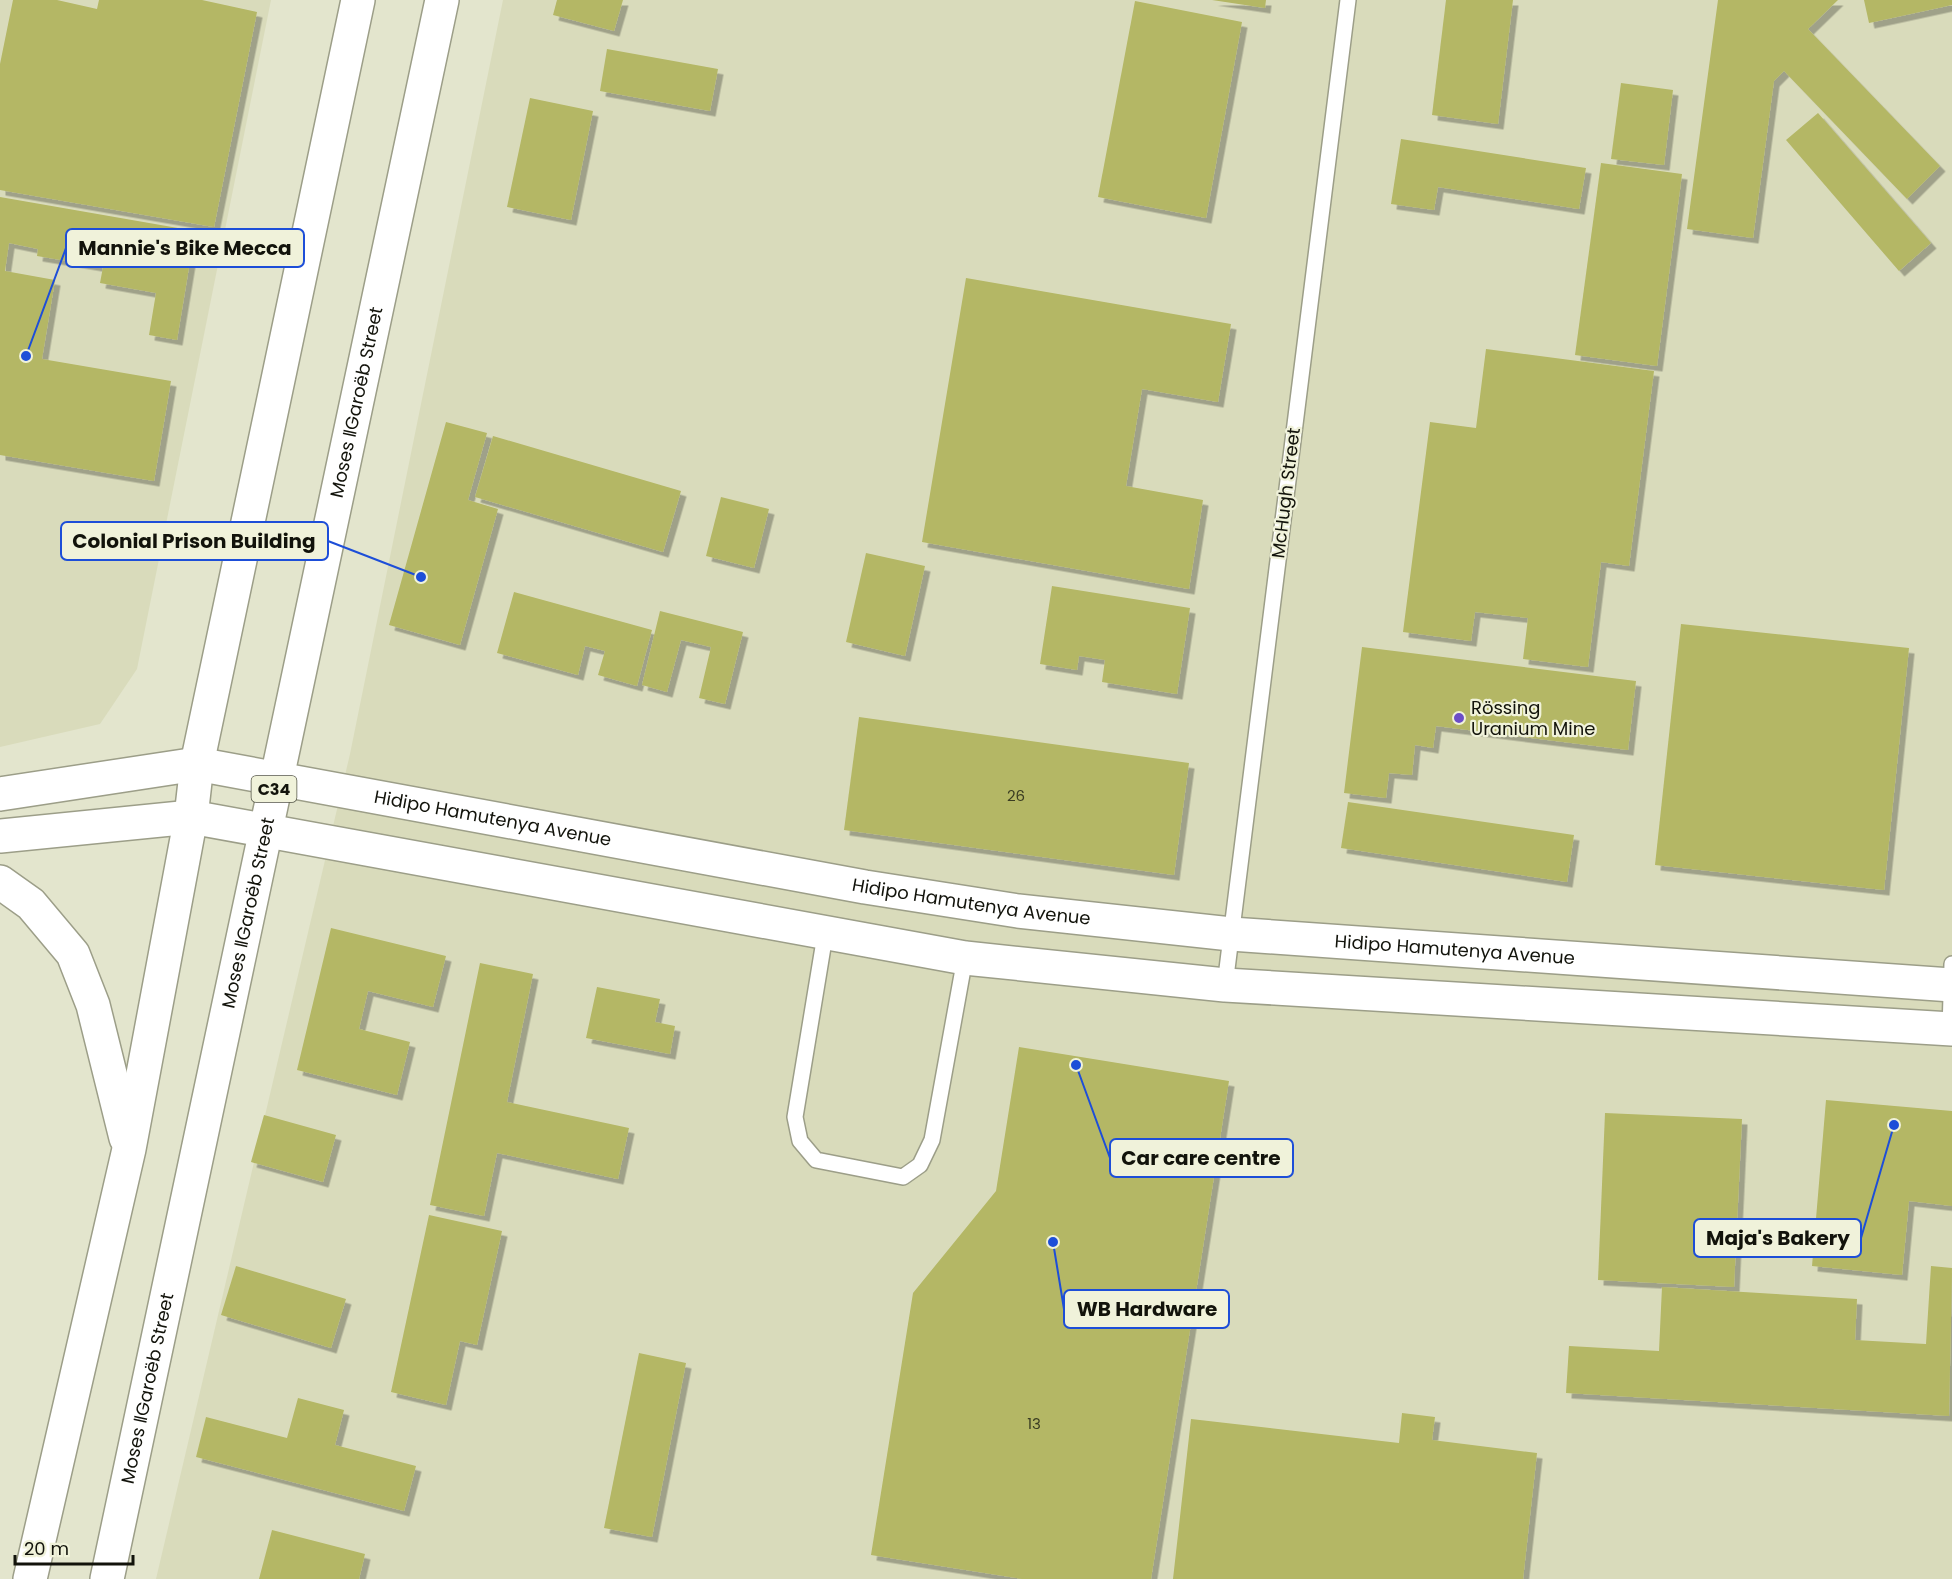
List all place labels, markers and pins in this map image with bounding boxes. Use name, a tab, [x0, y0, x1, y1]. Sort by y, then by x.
callout: Mannie's Bike Mecca	[66, 229, 304, 267]
callout: Colonial Prison Building	[61, 522, 328, 560]
place label: Rössing Uranium Mine	[1471, 695, 1595, 741]
marker: Rössing Uranium Mine	[1452, 711, 1466, 725]
callout: Car care centre	[1110, 1139, 1293, 1177]
callout: Maja's Bakery	[1694, 1219, 1861, 1257]
callout: WB Hardware	[1064, 1290, 1229, 1328]

